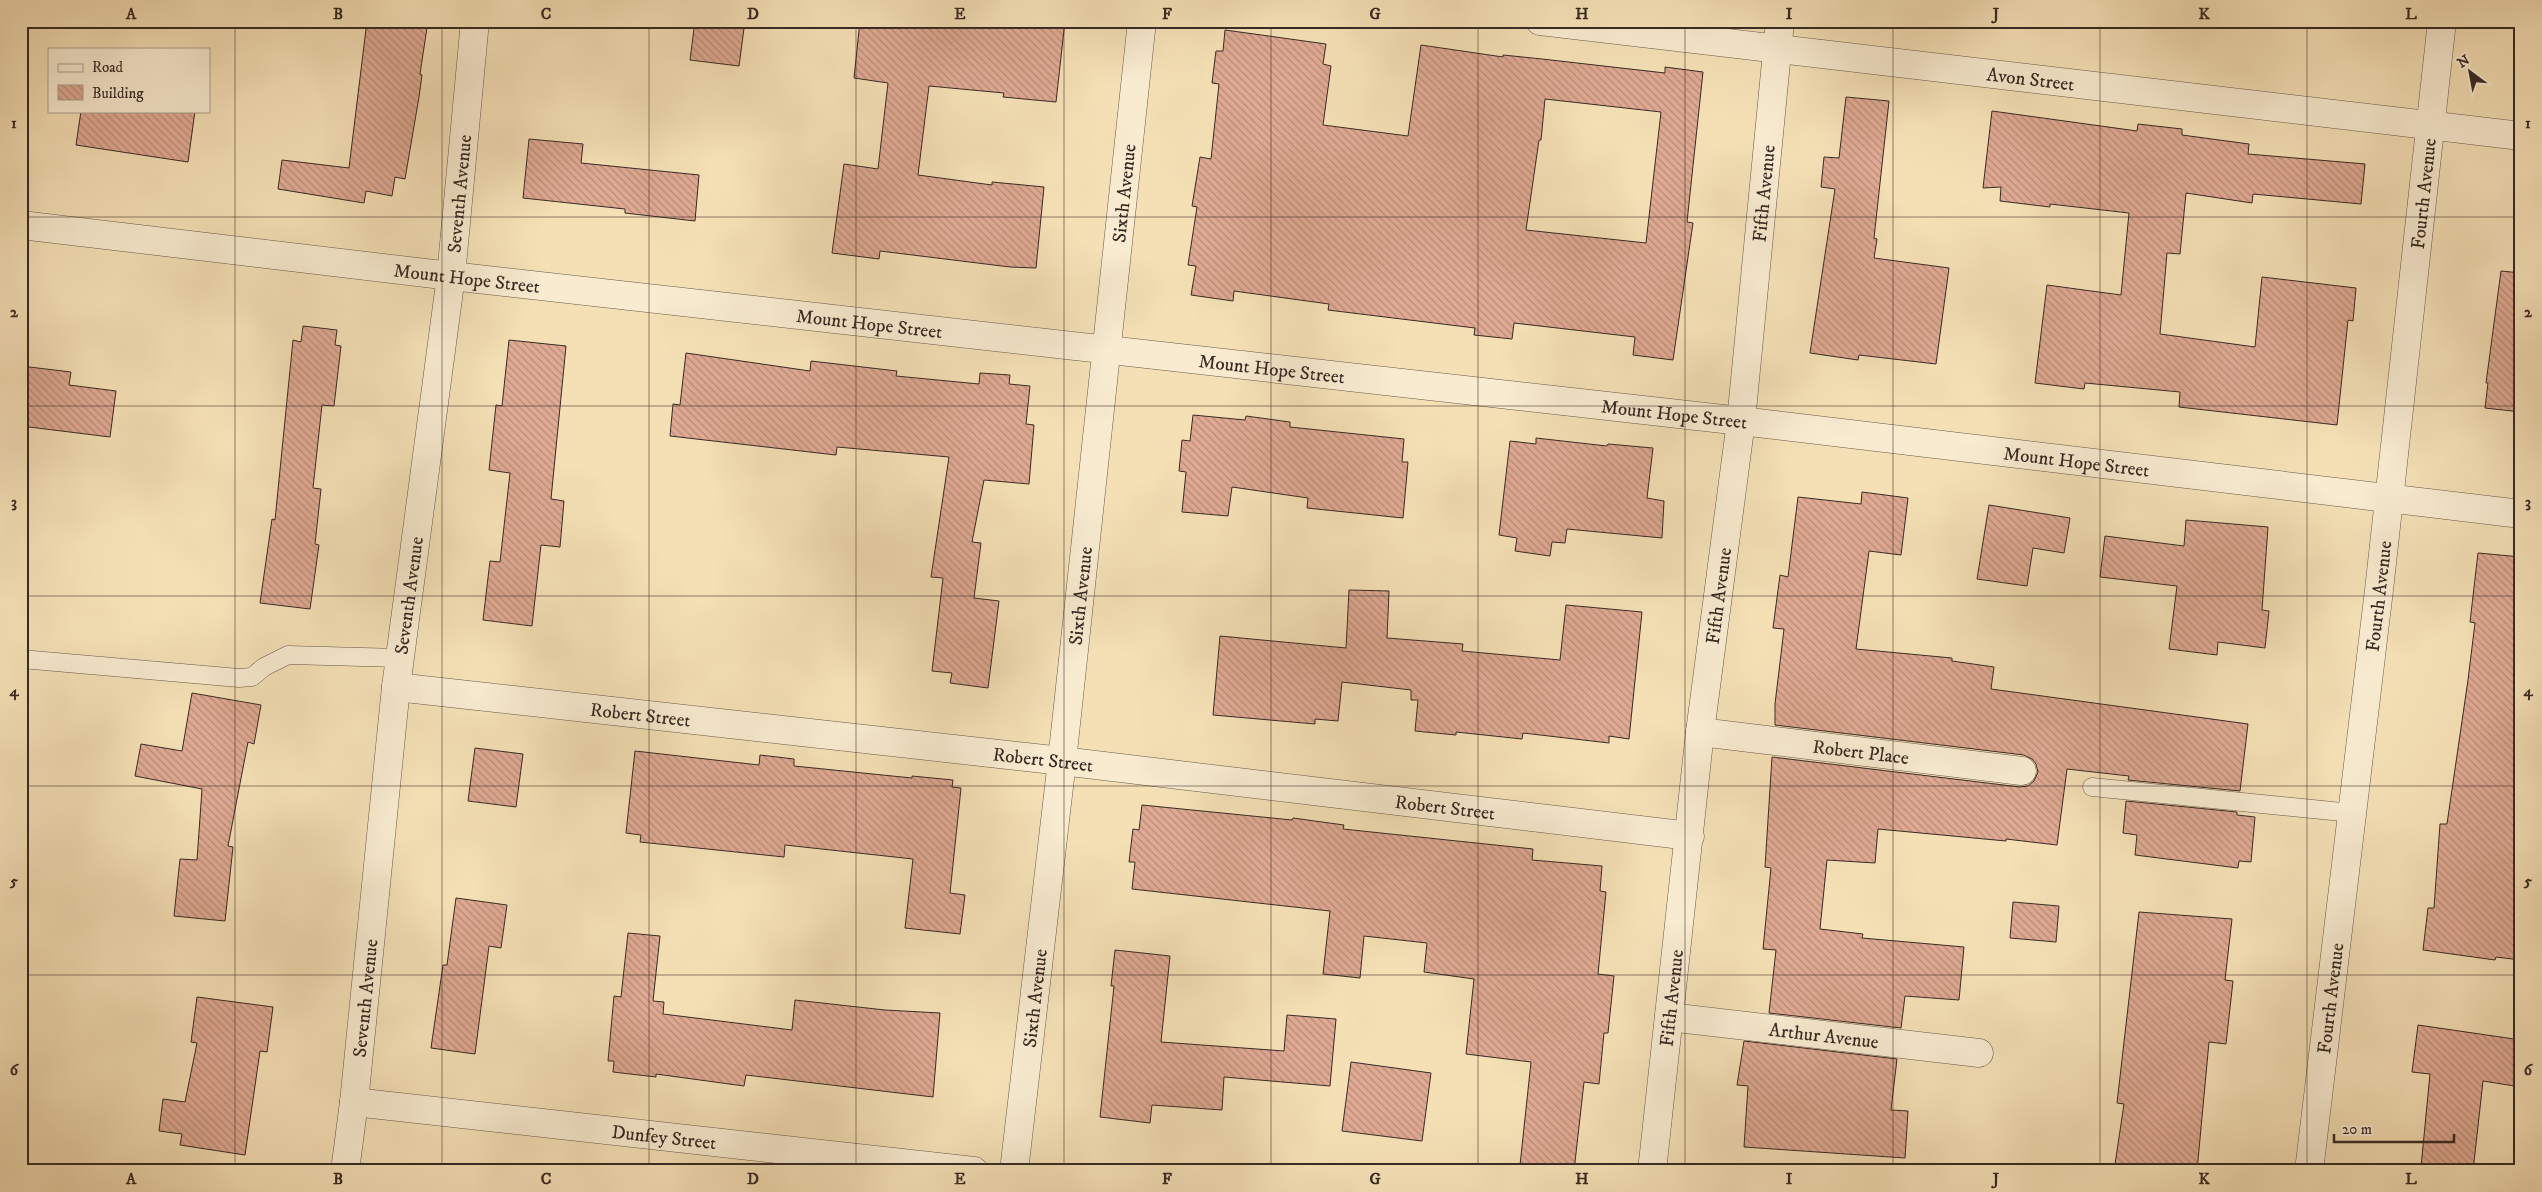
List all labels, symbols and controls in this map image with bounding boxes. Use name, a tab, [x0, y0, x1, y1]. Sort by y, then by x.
text: A	[125, 4, 137, 24]
text: B	[333, 4, 343, 24]
text: C	[541, 4, 551, 24]
text: D	[747, 4, 759, 24]
text: E	[954, 4, 966, 24]
text: F	[1162, 4, 1172, 24]
text: G	[1369, 4, 1381, 24]
text: H	[1575, 4, 1589, 24]
text: I	[1786, 4, 1793, 24]
text: J	[1991, 4, 2000, 24]
text: K	[2198, 4, 2210, 24]
text: L	[2405, 4, 2417, 24]
legend	[48, 48, 210, 112]
north arrow	[2444, 48, 2494, 98]
text: N	[2454, 51, 2474, 73]
text: Road	[92, 58, 124, 77]
street label: Avon Street	[1985, 63, 2076, 97]
text: Building	[92, 84, 144, 103]
text: 1	[11, 113, 17, 133]
text: 1	[2525, 113, 2531, 133]
street label: Seventh Avenue	[443, 134, 477, 254]
street label: Fourth Avenue	[2407, 137, 2442, 250]
street label: Sixth Avenue	[1108, 143, 1142, 244]
street label: Fifth Avenue	[1749, 144, 1781, 243]
street label: Mount Hope Street	[392, 259, 541, 299]
text: 2	[10, 302, 19, 322]
text: 2	[2524, 302, 2533, 322]
street label: Mount Hope Street	[795, 305, 943, 344]
street label: Mount Hope Street	[1197, 350, 1346, 389]
street label: Mount Hope Street	[1600, 395, 1748, 435]
street label: Mount Hope Street	[2002, 442, 2151, 483]
text: 3	[11, 492, 17, 512]
text: 3	[2525, 492, 2531, 512]
street label: Seventh Avenue	[390, 535, 429, 656]
street label: Fourth Avenue	[2362, 540, 2397, 653]
street label: Sixth Avenue	[1065, 545, 1098, 646]
street label: Fifth Avenue	[1702, 546, 1737, 646]
text: 4	[8, 681, 19, 701]
text: 4	[2522, 681, 2533, 701]
street label: Robert Street	[589, 699, 692, 733]
street label: Robert Place	[1811, 736, 1910, 770]
street label: Robert Street	[991, 743, 1094, 778]
street label: Robert Street	[1394, 791, 1496, 826]
text: 5	[9, 871, 18, 891]
text: 5	[2523, 871, 2532, 891]
street label: Seventh Avenue	[349, 938, 383, 1059]
street label: Fourth Avenue	[2313, 942, 2349, 1055]
street label: Sixth Avenue	[1019, 948, 1053, 1049]
street label: Fifth Avenue	[1656, 948, 1689, 1048]
street label: Arthur Avenue	[1768, 1019, 1880, 1054]
text: 6	[10, 1060, 20, 1080]
text: 6	[2524, 1060, 2534, 1080]
scale bar	[2334, 1112, 2454, 1144]
text: 20 m	[2342, 1120, 2372, 1139]
street label: Dunfey Street	[610, 1121, 718, 1155]
text: A	[125, 1169, 137, 1189]
text: B	[333, 1169, 343, 1189]
text: C	[541, 1169, 551, 1189]
text: D	[747, 1169, 759, 1189]
text: E	[954, 1169, 966, 1189]
text: F	[1162, 1169, 1172, 1189]
text: G	[1369, 1169, 1381, 1189]
text: H	[1575, 1169, 1589, 1189]
text: I	[1786, 1169, 1793, 1189]
text: J	[1991, 1169, 2000, 1189]
text: K	[2198, 1169, 2210, 1189]
text: L	[2405, 1169, 2417, 1189]

